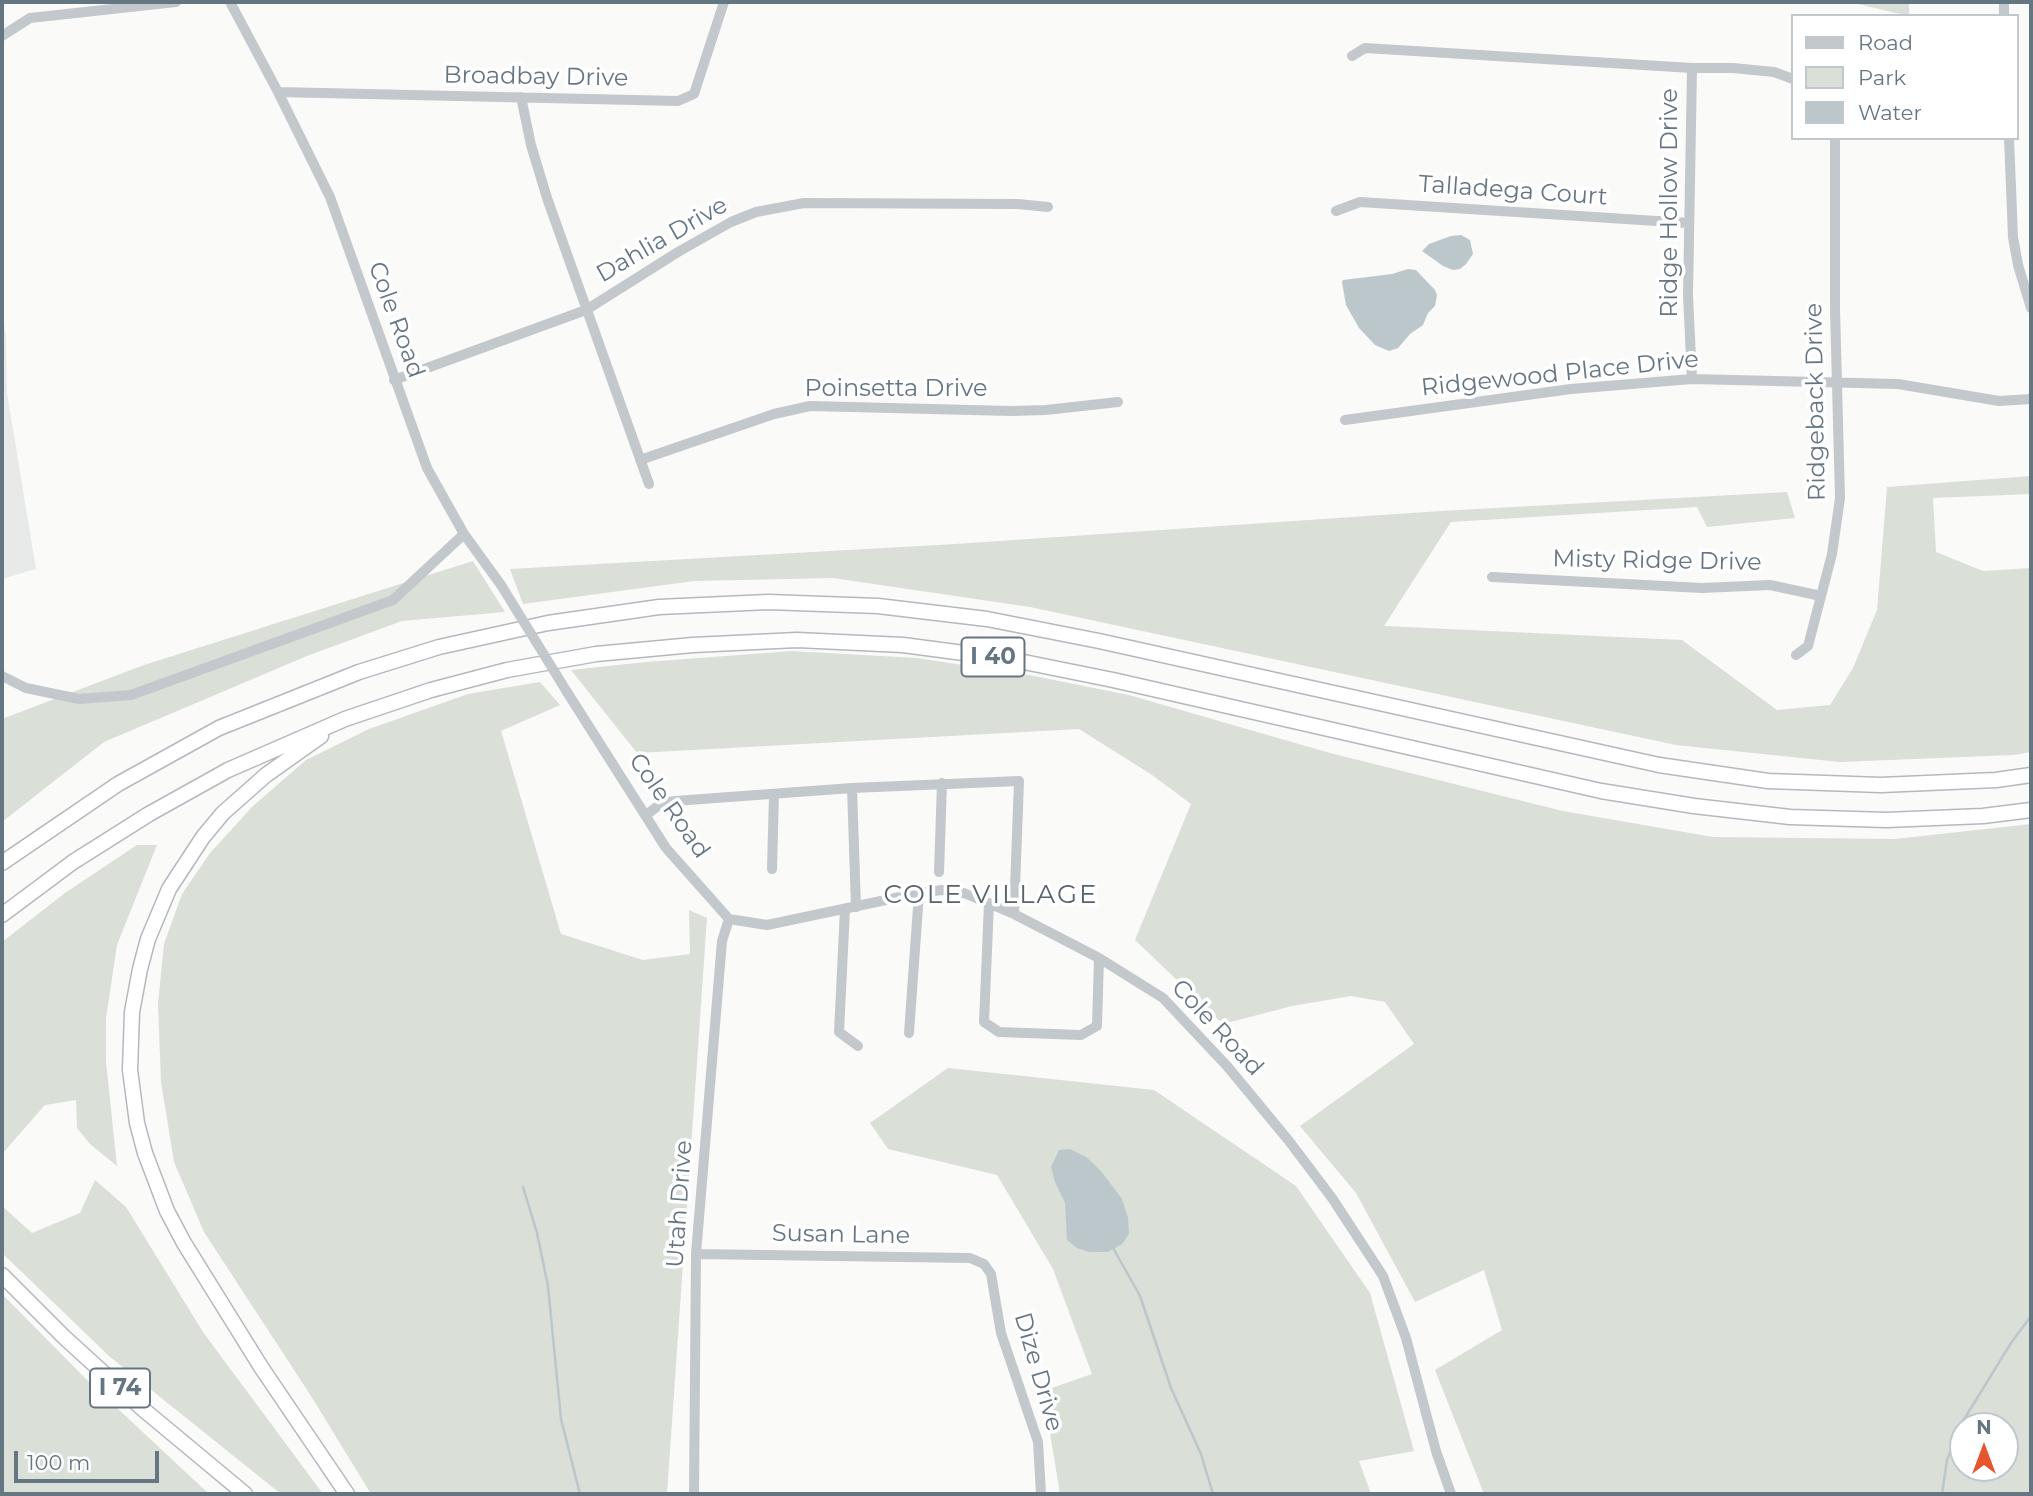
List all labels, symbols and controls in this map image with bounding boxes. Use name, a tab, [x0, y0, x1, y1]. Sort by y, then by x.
legend	[1792, 14, 2019, 140]
text: Road	[1858, 30, 1913, 55]
street label: Broadbay Drive	[443, 61, 629, 93]
text: Park	[1858, 65, 1906, 90]
street label: Ridge Hollow Drive	[1656, 88, 1684, 318]
text: Water	[1858, 100, 1922, 125]
street label: Talladega Court	[1418, 170, 1608, 212]
street label: Dahlia Drive	[591, 191, 733, 289]
street label: Cole Road	[362, 258, 430, 382]
street label: Ridgeback Drive	[1800, 303, 1832, 501]
street label: Ridgewood Place Drive	[1420, 345, 1700, 403]
street label: Poinsetta Drive	[805, 375, 987, 403]
street label: Misty Ridge Drive	[1552, 545, 1762, 577]
road number: I 40	[962, 638, 1024, 677]
street label: Cole Road	[622, 748, 716, 864]
district label: COLE VILLAGE	[885, 879, 1097, 911]
street label: Cole Road	[1165, 974, 1269, 1082]
street label: Utah Drive	[661, 1139, 699, 1269]
street label: Susan Lane	[772, 1219, 910, 1251]
street label: Dize Drive	[1007, 1309, 1069, 1435]
road number: I 74	[90, 1368, 150, 1408]
north arrow	[1949, 1412, 2019, 1482]
text: N	[1976, 1416, 1992, 1439]
scale bar	[18, 1436, 163, 1480]
text: 100 m	[27, 1450, 90, 1475]

